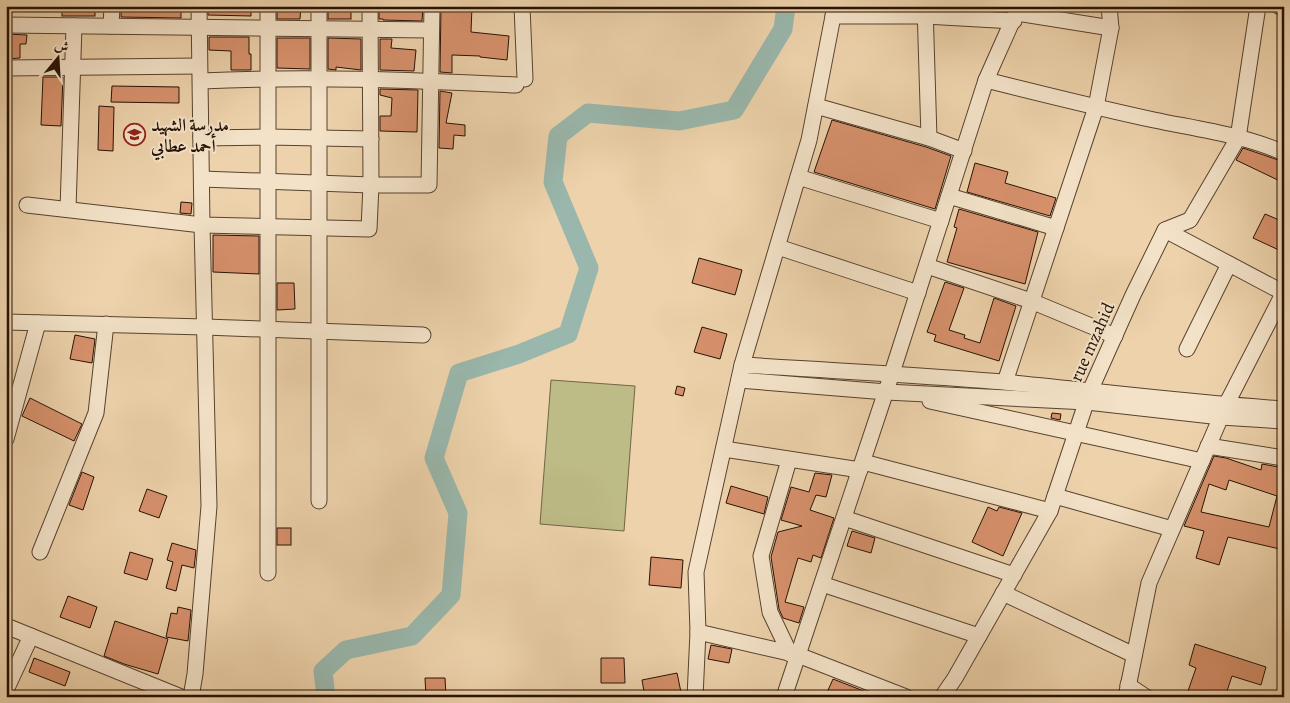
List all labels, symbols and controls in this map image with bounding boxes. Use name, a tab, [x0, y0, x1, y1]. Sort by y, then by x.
north arrow	[32, 32, 82, 82]
text: ش	[52, 35, 72, 57]
place label: مدرسة الشهيد أحمد عطابي	[150, 113, 229, 161]
school or university icon: مدرسة الشهيد أحمد عطابي	[123, 123, 147, 147]
street label: rue mzahid	[1064, 298, 1120, 385]

